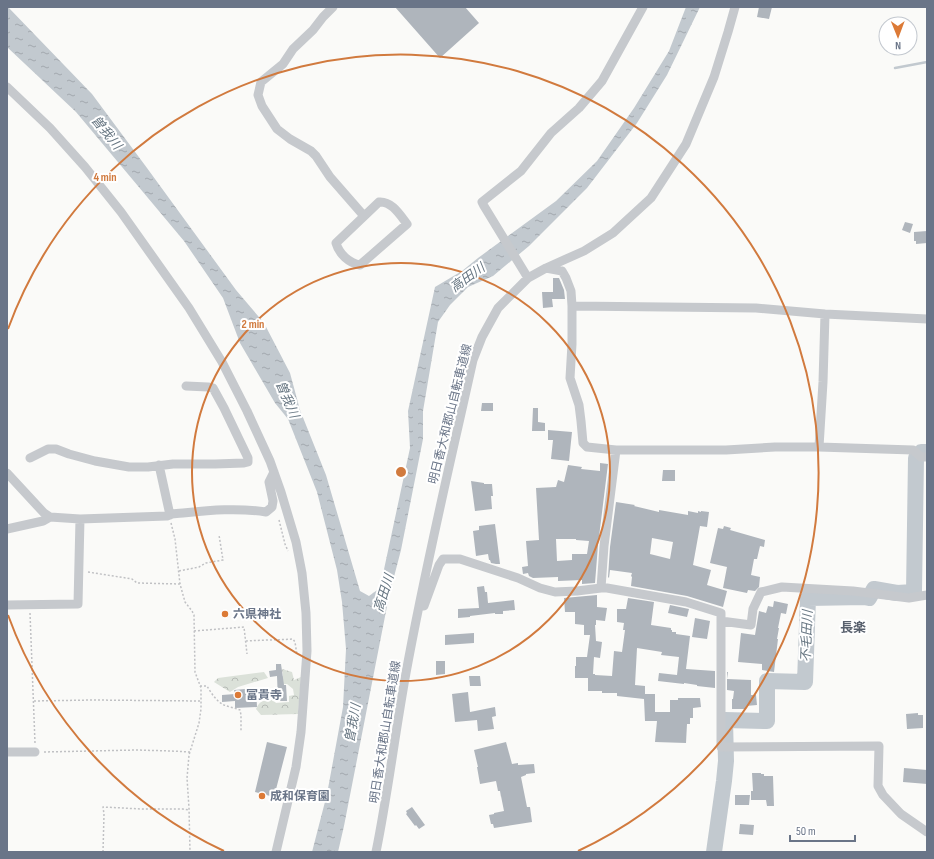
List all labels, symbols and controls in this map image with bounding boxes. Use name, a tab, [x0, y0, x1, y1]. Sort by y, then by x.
north arrow	[878, 16, 918, 56]
text: N	[895, 39, 901, 52]
water label: 曽我川	[88, 112, 126, 154]
text: 4 min	[93, 170, 117, 185]
water label: 高田川	[447, 259, 490, 296]
text: 2 min	[242, 317, 264, 332]
street label: 明日香大和郡山自転車道線	[426, 342, 475, 486]
water label: 曽我川	[272, 378, 303, 422]
centre of rings	[394, 465, 408, 479]
water label: 高田川	[371, 570, 398, 614]
place label: 六県神社	[233, 607, 281, 622]
water label: 不毛田川	[798, 608, 816, 662]
marker: 六県神社	[220, 609, 230, 619]
district label: 長楽	[840, 620, 866, 636]
street label: 明日香大和郡山自転車道線	[367, 660, 404, 804]
place label: 富貴寺	[246, 688, 282, 703]
marker: 富貴寺	[233, 690, 243, 700]
water label: 曽我川	[342, 701, 365, 744]
place label: 成和保育園	[270, 789, 330, 804]
marker: 成和保育園	[257, 791, 267, 801]
scale bar	[790, 817, 855, 843]
text: 50 m	[796, 824, 816, 839]

